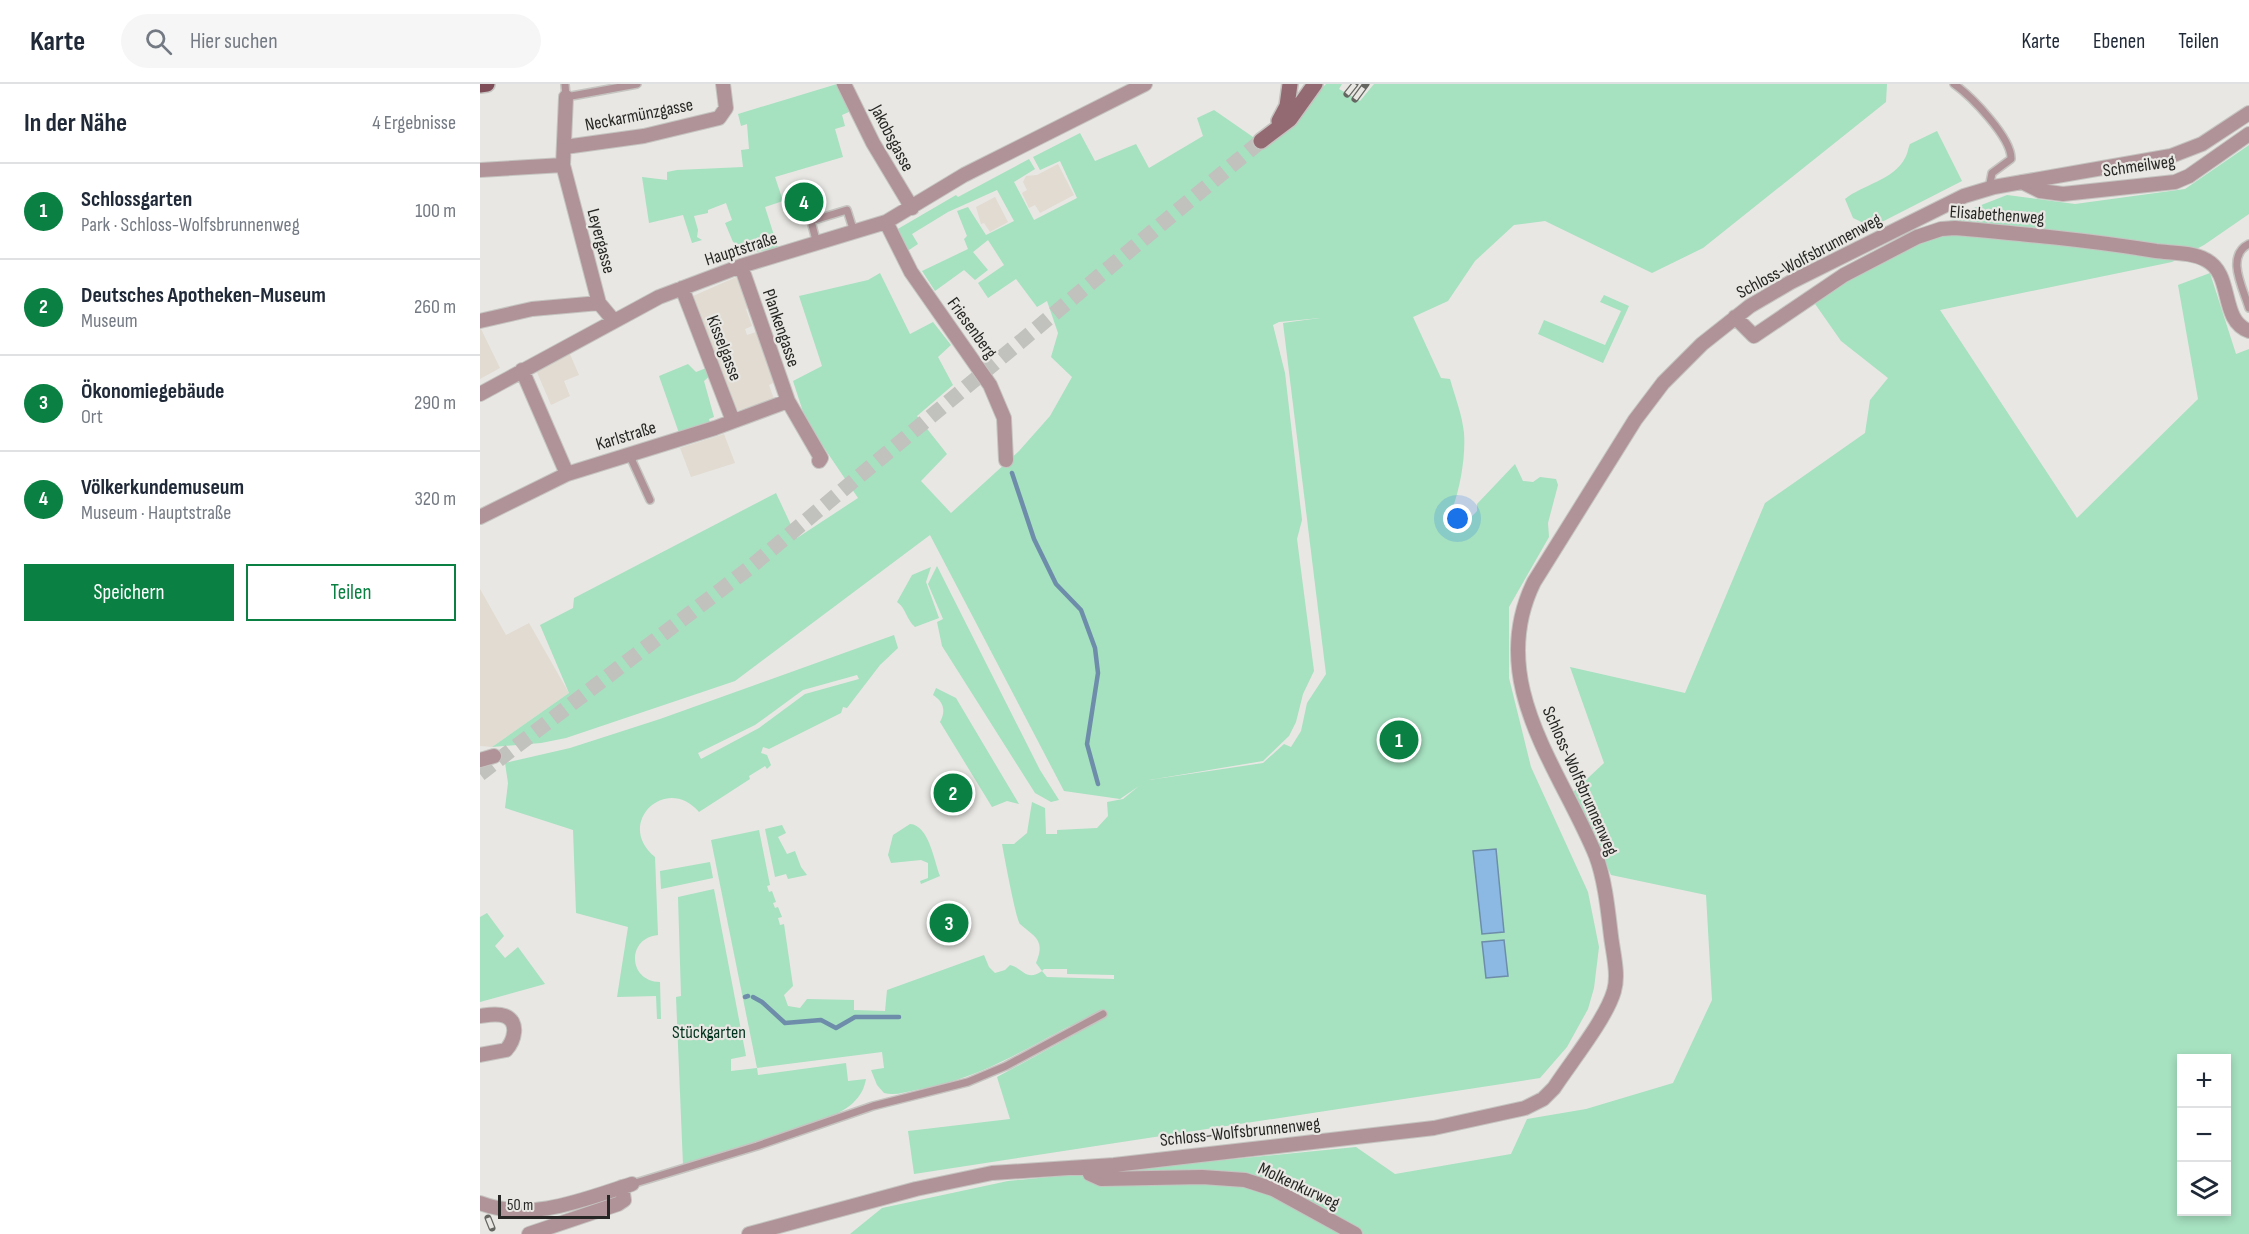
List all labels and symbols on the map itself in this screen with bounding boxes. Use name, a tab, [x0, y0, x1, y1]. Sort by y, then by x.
street label: Neckarmünzgasse	[583, 94, 695, 136]
street label: Jakobsgasse	[865, 100, 918, 175]
street label: Schmeilweg	[2102, 151, 2176, 181]
pin: 4	[784, 180, 824, 224]
street label: Elisabethenweg	[1949, 201, 2045, 229]
street label: Leyergasse	[582, 206, 620, 276]
street label: Schloss-Wolfsbrunnenweg	[1733, 209, 1885, 303]
street label: Hauptstraße	[702, 227, 780, 271]
street label: Plankengasse	[758, 286, 804, 370]
street label: Friesenberg	[943, 293, 1001, 363]
street label: Kisselgasse	[702, 312, 746, 384]
street label: Karlstraße	[593, 417, 659, 455]
your location	[1443, 504, 1472, 533]
street label: Schloss-Wolfsbrunnenweg	[1538, 703, 1622, 859]
pin: 1	[1380, 718, 1418, 762]
pin: 2	[934, 770, 972, 816]
pin: 3	[930, 900, 968, 946]
park label: Stückgarten	[672, 1022, 746, 1043]
street label: Schloss-Wolfsbrunnenweg	[1159, 1113, 1321, 1151]
street label: Molkenkurweg	[1255, 1158, 1343, 1214]
scale bar	[498, 1192, 610, 1220]

